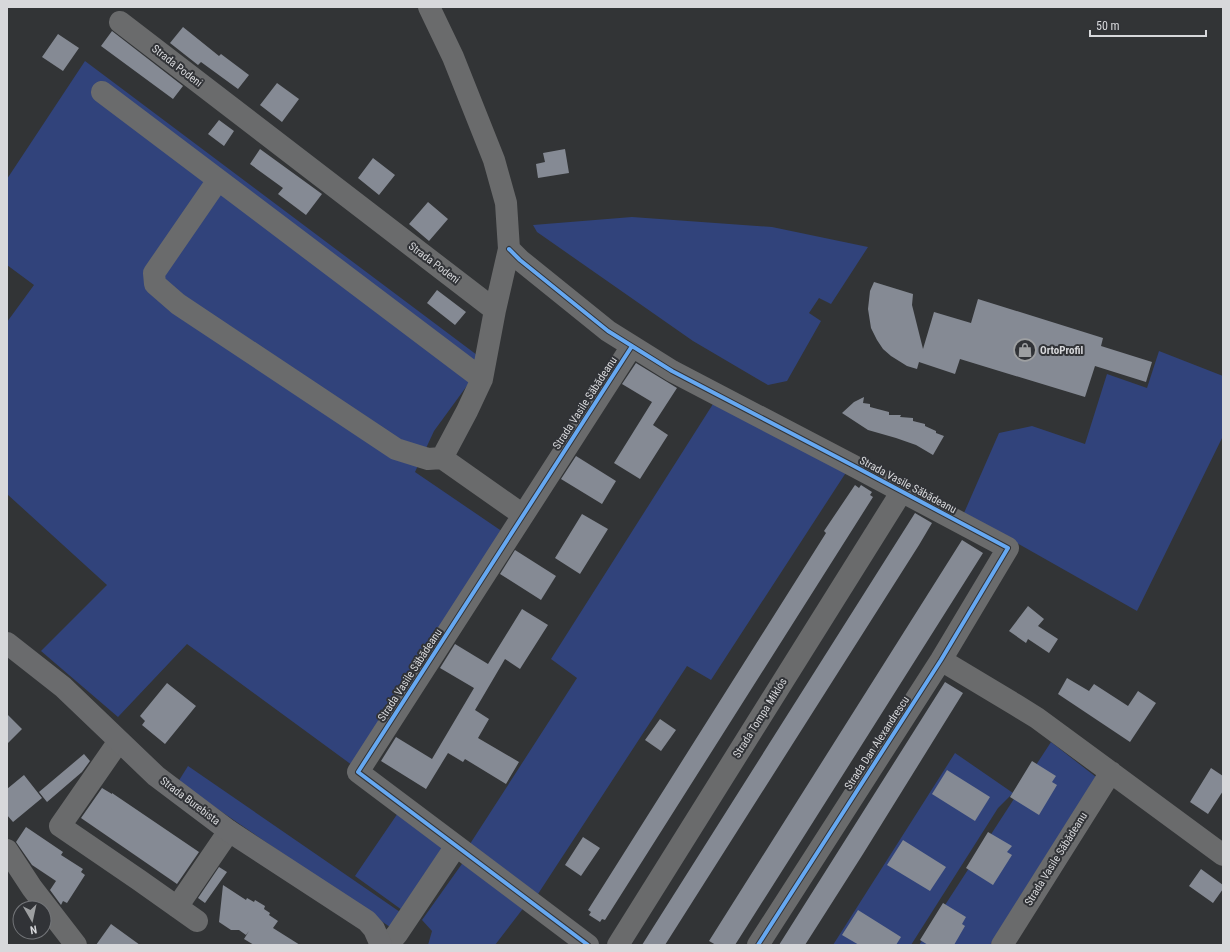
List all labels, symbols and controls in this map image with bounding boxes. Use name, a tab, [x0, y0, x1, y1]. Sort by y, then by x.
scale bar	[1090, 12, 1206, 38]
text: 50 m	[1096, 19, 1120, 33]
street label: Strada Podeni	[149, 42, 205, 90]
street label: Strada Podeni	[406, 240, 462, 286]
shop icon: OrtoProfil	[1012, 337, 1038, 363]
place label: OrtoProfil	[1040, 344, 1083, 357]
street label: Strada Vasile Săbădeanu	[550, 354, 620, 452]
street label: Strada Vasile Săbădeanu	[857, 454, 959, 516]
street label: Strada Vasile Săbădeanu	[375, 626, 445, 724]
street label: Strada Tompa Miklós	[730, 676, 790, 760]
street label: Strada Dan Alexandrescu	[842, 694, 912, 792]
street label: Strada Burebista	[157, 774, 223, 828]
street label: Strada Vasile Săbădeanu	[1022, 810, 1090, 908]
north arrow	[12, 900, 52, 940]
text: N	[29, 922, 38, 936]

